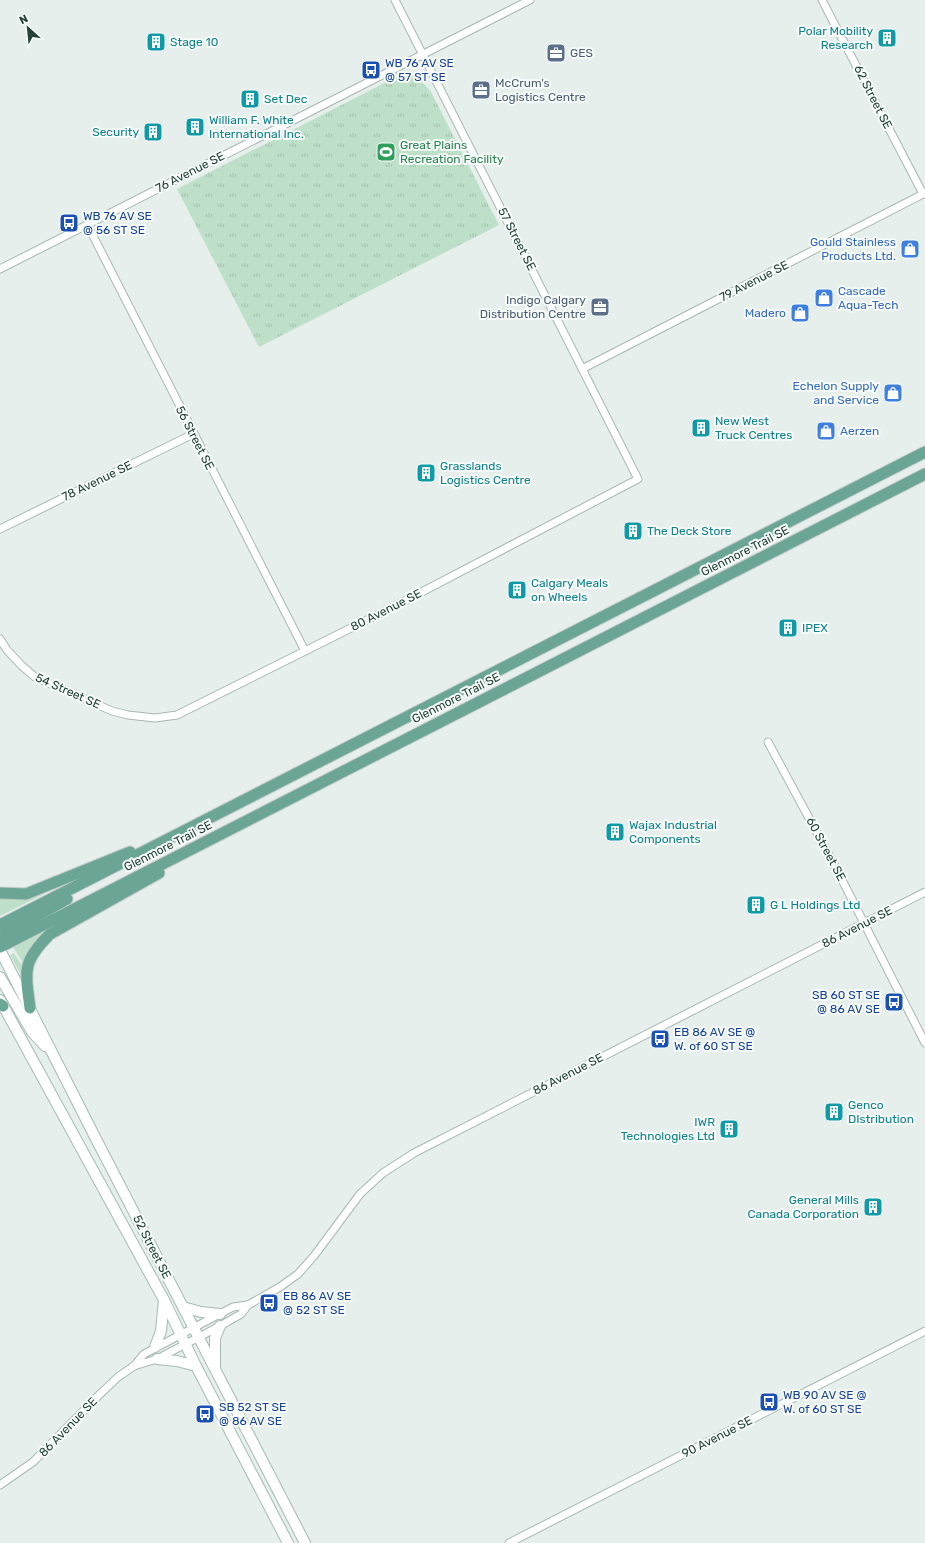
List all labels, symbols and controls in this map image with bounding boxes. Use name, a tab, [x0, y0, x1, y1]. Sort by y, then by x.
north arrow	[8, 8, 48, 48]
text: N	[17, 12, 30, 27]
place label: Polar Mobility Research	[798, 24, 873, 52]
building icon: Polar Mobility Research	[876, 27, 898, 49]
building icon: Stage 10	[145, 31, 167, 53]
place label: Stage 10	[170, 35, 218, 49]
office icon: GES	[545, 42, 567, 64]
place label: GES	[570, 46, 593, 60]
place label: WB 76 AV SE @ 57 ST SE	[385, 56, 454, 84]
bus stop icon: WB 76 AV SE @ 57 ST SE	[360, 59, 382, 81]
street label: 62 Street SE	[851, 63, 895, 131]
place label: McCrum's Logistics Centre	[495, 76, 586, 104]
office icon: McCrum's Logistics Centre	[470, 79, 492, 101]
building icon: Set Dec	[239, 88, 261, 110]
place label: Set Dec	[264, 92, 308, 106]
place label: William F. White International Inc.	[209, 113, 304, 141]
building icon: William F. White International Inc.	[184, 116, 206, 138]
building icon: Security	[142, 121, 164, 143]
place label: Security	[92, 125, 139, 139]
place label: Great Plains Recreation Facility	[400, 138, 504, 166]
sports icon: Great Plains Recreation Facility	[375, 141, 397, 163]
street label: 76 Avenue SE	[153, 149, 227, 195]
street label: 57 Street SE	[495, 205, 539, 273]
place label: WB 76 AV SE @ 56 ST SE	[83, 209, 152, 237]
bus stop icon: WB 76 AV SE @ 56 ST SE	[58, 212, 80, 234]
place label: Gould Stainless Products Ltd.	[810, 235, 896, 263]
shop icon: Gould Stainless Products Ltd.	[899, 238, 921, 260]
street label: 79 Avenue SE	[717, 258, 791, 304]
place label: Cascade Aqua-Tech	[838, 284, 898, 312]
shop icon: Cascade Aqua-Tech	[813, 287, 835, 309]
place label: Indigo Calgary Distribution Centre	[480, 293, 586, 321]
office icon: Indigo Calgary Distribution Centre	[589, 296, 611, 318]
shop icon: Madero	[789, 302, 811, 324]
place label: Madero	[745, 306, 786, 320]
place label: Echelon Supply and Service	[793, 379, 879, 407]
shop icon: Echelon Supply and Service	[882, 382, 904, 404]
street label: 56 Street SE	[173, 404, 217, 472]
place label: New West Truck Centres	[715, 414, 792, 442]
building icon: New West Truck Centres	[690, 417, 712, 439]
shop icon: Aerzen	[815, 420, 837, 442]
place label: Aerzen	[840, 424, 879, 438]
street label: 78 Avenue SE	[60, 458, 134, 504]
place label: Grasslands Logistics Centre	[440, 459, 531, 487]
building icon: Grasslands Logistics Centre	[415, 462, 437, 484]
building icon: The Deck Store	[622, 520, 644, 542]
street label: Glenmore Trail SE	[699, 523, 791, 579]
place label: The Deck Store	[647, 524, 732, 538]
place label: Calgary Meals on Wheels	[531, 576, 608, 604]
building icon: Calgary Meals on Wheels	[506, 579, 528, 601]
street label: 80 Avenue SE	[348, 586, 424, 634]
building icon: IPEX	[777, 617, 799, 639]
place label: IPEX	[802, 621, 828, 635]
street label: 54 Street SE	[33, 670, 103, 712]
street label: Glenmore Trail SE	[410, 670, 502, 726]
street label: 60 Street SE	[803, 815, 849, 883]
street label: Glenmore Trail SE	[122, 818, 214, 874]
place label: Wajax Industrial Components	[629, 818, 717, 846]
building icon: Wajax Industrial Components	[604, 821, 626, 843]
building icon: G L Holdings Ltd	[745, 894, 767, 916]
place label: G L Holdings Ltd	[770, 898, 860, 912]
street label: 86 Avenue SE	[819, 903, 895, 951]
place label: SB 60 ST SE @ 86 AV SE	[812, 988, 880, 1016]
bus stop icon: SB 60 ST SE @ 86 AV SE	[883, 991, 905, 1013]
place label: EB 86 AV SE @ W. of 60 ST SE	[674, 1025, 755, 1053]
bus stop icon: EB 86 AV SE @ W. of 60 ST SE	[649, 1028, 671, 1050]
street label: 86 Avenue SE	[530, 1050, 606, 1098]
place label: Genco DIstribution	[848, 1098, 914, 1126]
building icon: Genco DIstribution	[823, 1101, 845, 1123]
place label: IWR Technologies Ltd	[621, 1115, 715, 1143]
building icon: IWR Technologies Ltd	[718, 1118, 740, 1140]
place label: General Mills Canada Corporation	[748, 1193, 859, 1221]
building icon: General Mills Canada Corporation	[862, 1196, 884, 1218]
street label: 52 Street SE	[130, 1213, 174, 1281]
place label: EB 86 AV SE @ 52 ST SE	[283, 1289, 351, 1317]
bus stop icon: EB 86 AV SE @ 52 ST SE	[258, 1292, 280, 1314]
place label: WB 90 AV SE @ W. of 60 ST SE	[783, 1388, 867, 1416]
bus stop icon: WB 90 AV SE @ W. of 60 ST SE	[758, 1391, 780, 1413]
street label: 86 Avenue SE	[36, 1394, 100, 1460]
place label: SB 52 ST SE @ 86 AV SE	[219, 1400, 286, 1428]
bus stop icon: SB 52 ST SE @ 86 AV SE	[194, 1403, 216, 1425]
street label: 90 Avenue SE	[679, 1413, 755, 1461]

